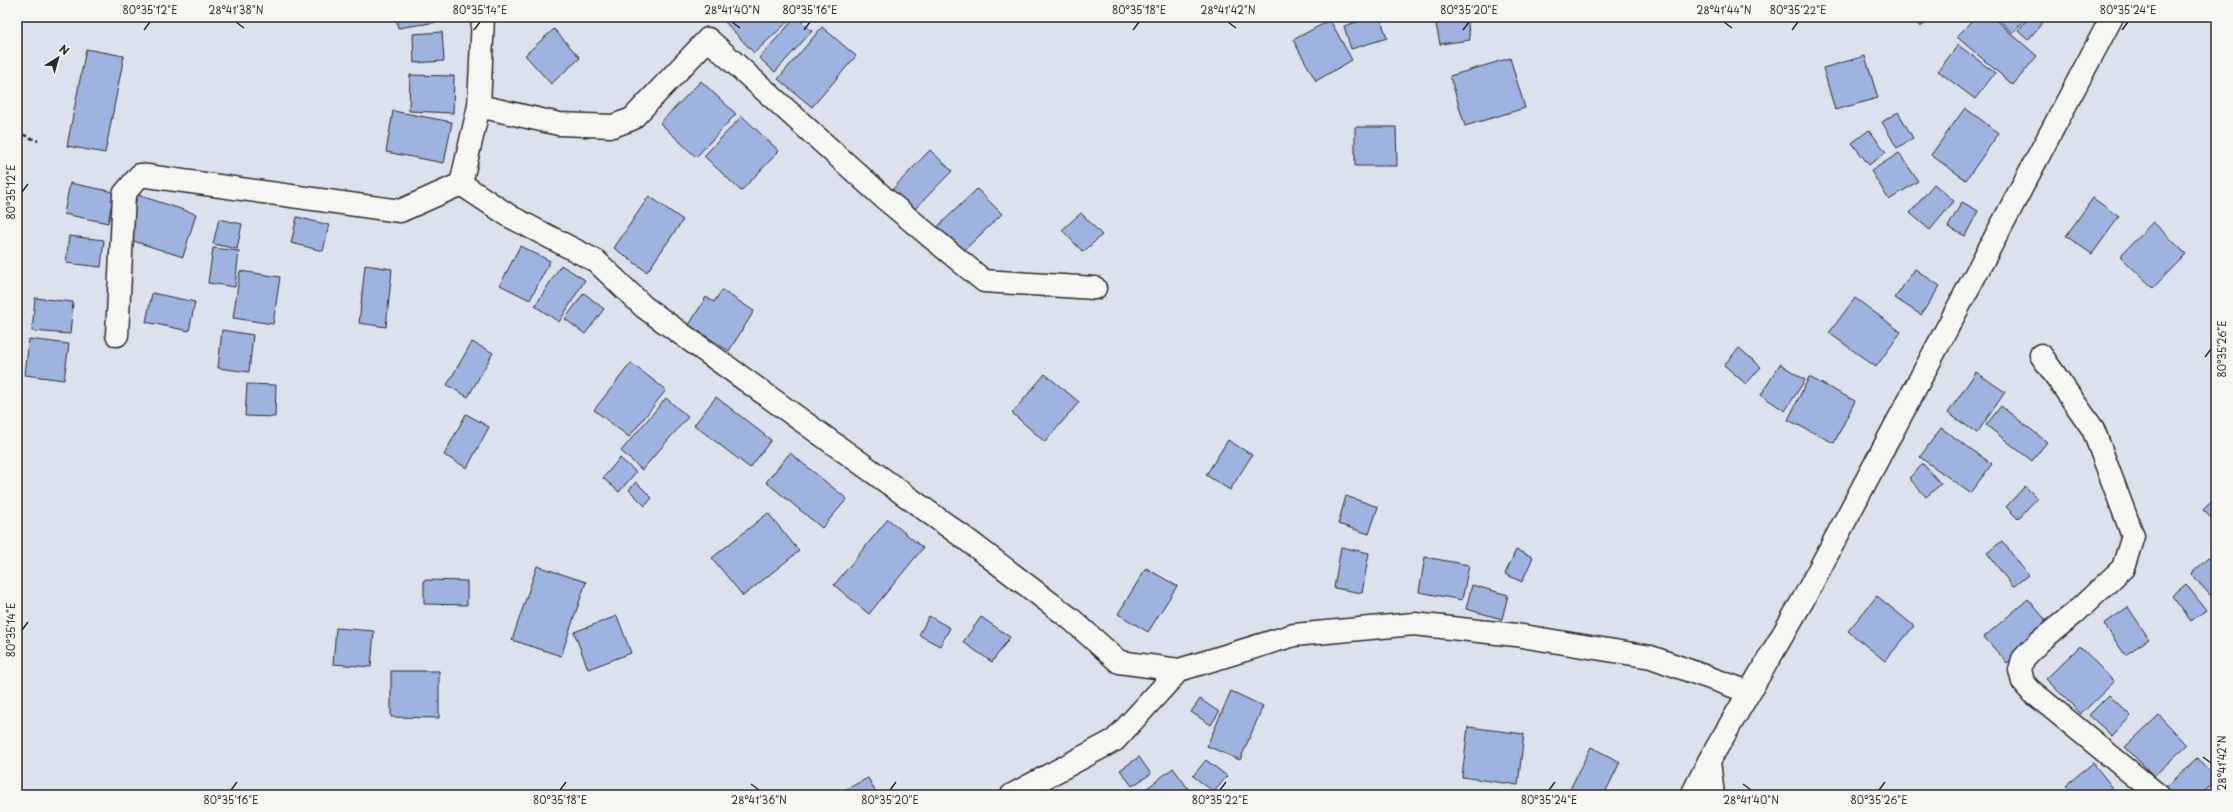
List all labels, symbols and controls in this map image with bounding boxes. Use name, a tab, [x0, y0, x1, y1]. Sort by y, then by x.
text: 80°35'12"E	[123, 2, 177, 17]
text: 28°41'38"N	[208, 2, 264, 17]
text: 80°35'14"E	[453, 2, 507, 17]
text: 28°41'40"N	[704, 2, 760, 17]
text: 80°35'16"E	[783, 2, 837, 17]
text: 80°35'18"E	[1112, 2, 1166, 17]
text: 28°41'42"N	[1200, 2, 1256, 17]
text: 80°35'20"E	[1440, 2, 1498, 17]
text: 28°41'44"N	[1696, 2, 1752, 17]
text: 80°35'22"E	[1770, 2, 1826, 17]
text: 80°35'24"E	[2100, 2, 2156, 17]
north arrow	[38, 38, 78, 78]
text: N	[56, 40, 73, 59]
text: 80°35'12"E	[3, 165, 18, 219]
text: 80°35'26"E	[2214, 321, 2229, 378]
text: 80°35'14"E	[3, 603, 18, 657]
text: 28°41'42"N	[2214, 735, 2229, 791]
text: 80°35'16"E	[204, 792, 258, 807]
text: 80°35'18"E	[533, 792, 587, 807]
text: 28°41'36"N	[731, 792, 787, 807]
text: 80°35'20"E	[861, 792, 919, 807]
text: 80°35'22"E	[1192, 792, 1248, 807]
text: 80°35'24"E	[1521, 792, 1577, 807]
text: 28°41'40"N	[1723, 792, 1779, 807]
text: 80°35'26"E	[1851, 792, 1908, 807]

